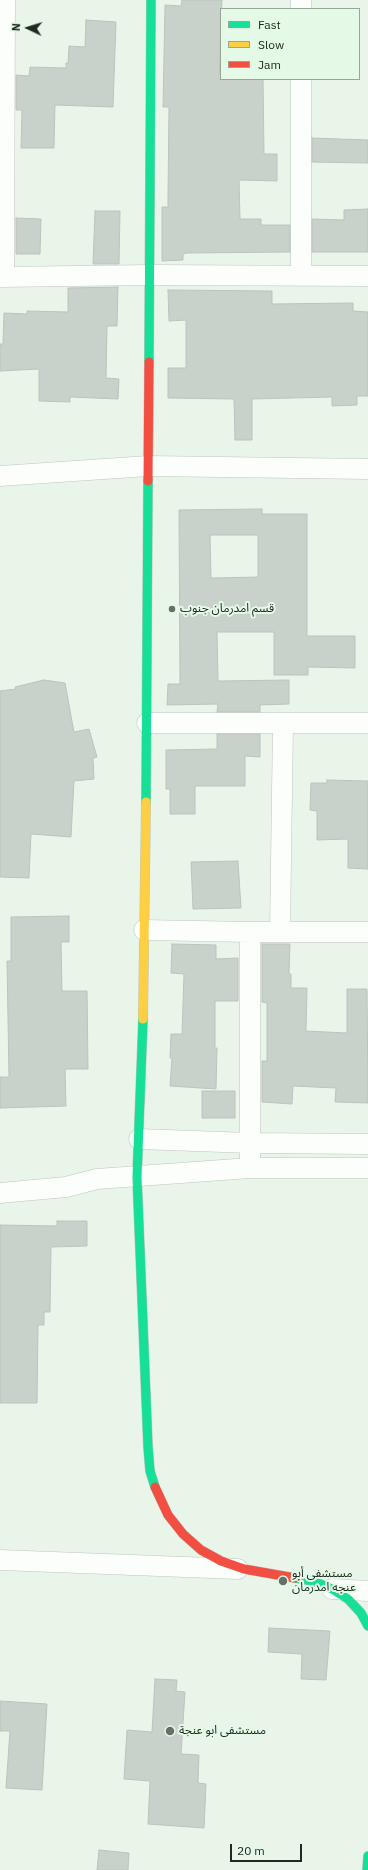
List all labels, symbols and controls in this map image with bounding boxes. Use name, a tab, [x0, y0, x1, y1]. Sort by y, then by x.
north arrow	[8, 8, 48, 48]
legend	[220, 8, 360, 80]
text: Fast	[258, 17, 281, 32]
text: N	[9, 23, 23, 32]
text: Slow	[258, 37, 284, 52]
text: Jam	[258, 57, 281, 72]
place label: قسم امدرمان جنوب	[180, 602, 274, 616]
marker: قسم امدرمان جنوب	[167, 604, 177, 614]
place label: مستشفى أبو عنجه امدرمان	[292, 1567, 356, 1595]
marker: مستشفى أبو عنجه امدرمان	[277, 1575, 289, 1587]
place label: مستشفى ابو عنجة	[179, 1724, 266, 1738]
marker: مستشفى ابو عنجة	[164, 1725, 176, 1737]
scale bar	[232, 1836, 304, 1862]
text: 20 m	[237, 1843, 265, 1858]

